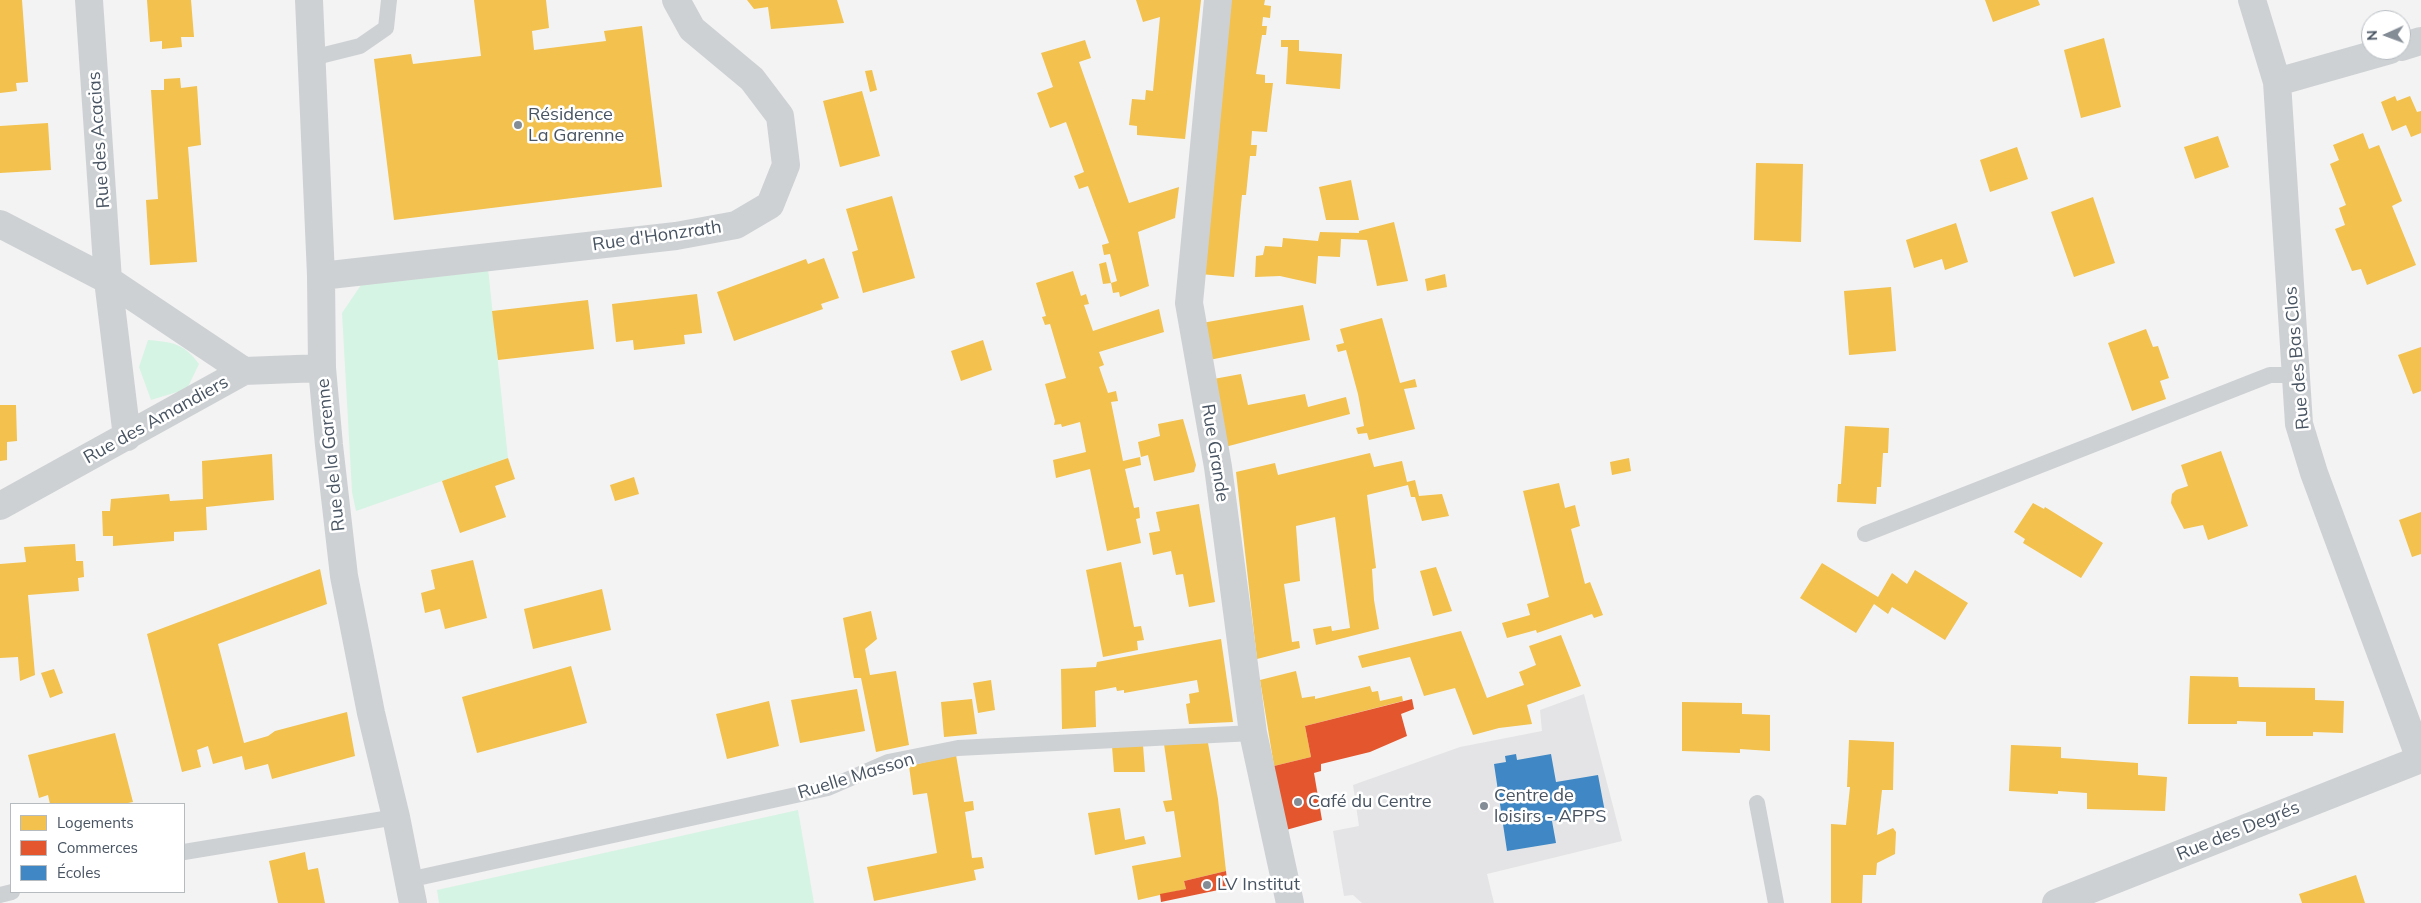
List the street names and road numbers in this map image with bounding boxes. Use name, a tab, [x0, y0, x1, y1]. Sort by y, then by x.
street label: Rue des Acacias	[83, 71, 115, 209]
street label: Rue d'Honzrath	[591, 216, 723, 256]
street label: Rue des Bas Clos	[2280, 285, 2314, 431]
street label: Rue des Amandiers	[80, 371, 232, 469]
street label: Rue de la Garenne	[312, 378, 350, 532]
street label: Rue Grande	[1197, 402, 1233, 504]
street label: Ruelle Masson	[795, 748, 917, 804]
street label: Rue des Degrés	[2173, 796, 2303, 866]

